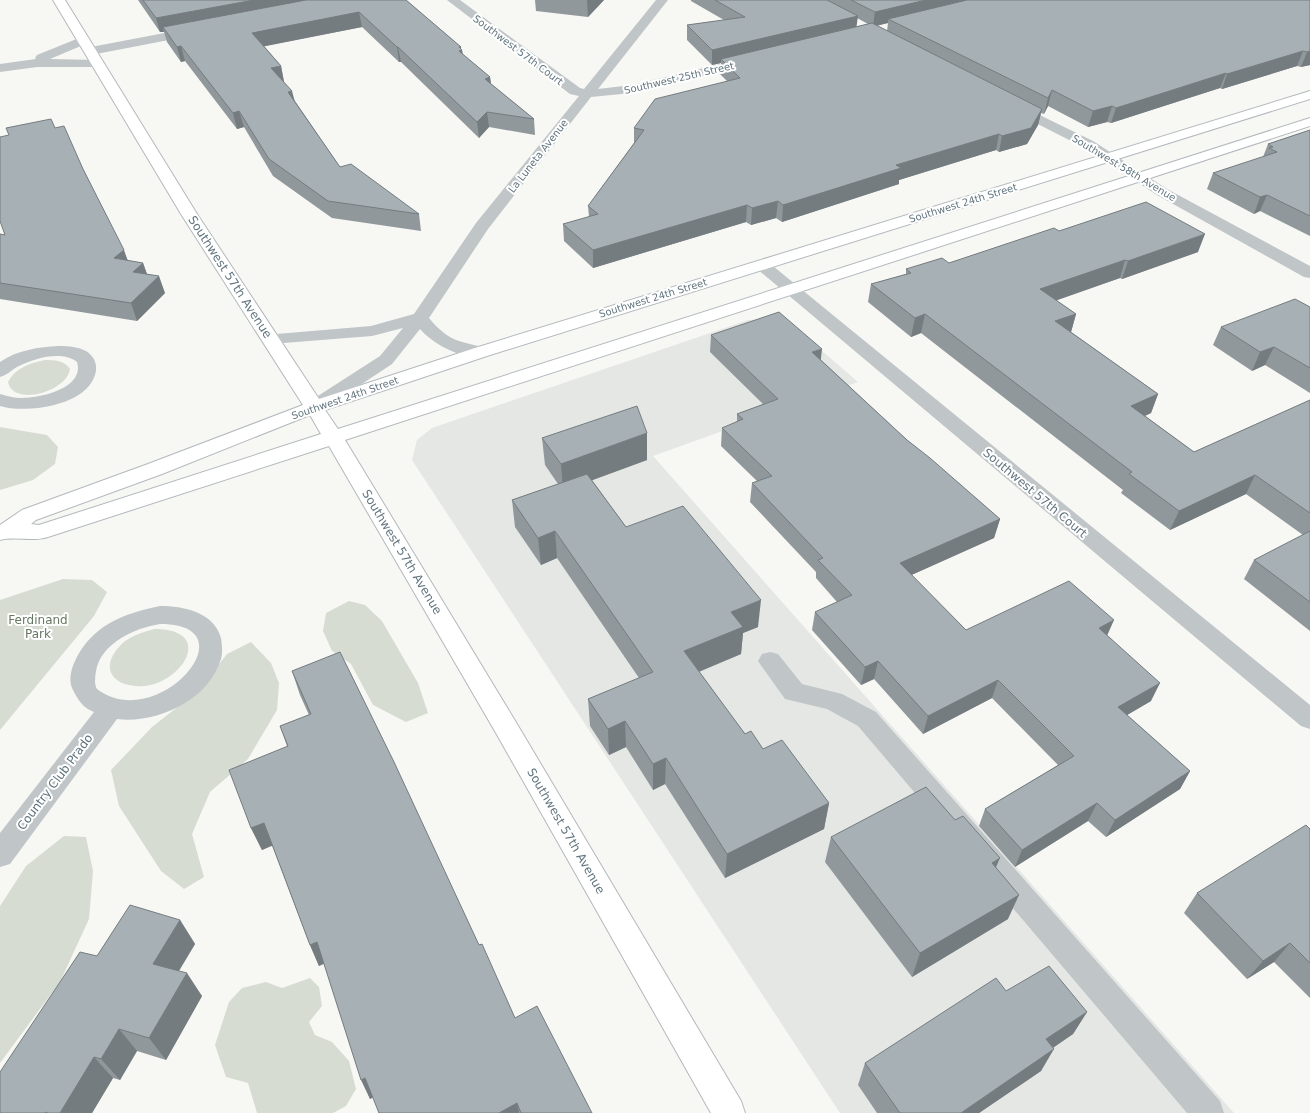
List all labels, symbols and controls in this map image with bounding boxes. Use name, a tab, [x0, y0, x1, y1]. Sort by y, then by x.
street label: Southwest 57th Court	[471, 13, 565, 87]
street label: Southwest 25th Street	[623, 60, 735, 96]
street label: La Luneta Avenue	[506, 117, 570, 195]
street label: Southwest 58th Avenue	[1070, 133, 1178, 203]
street label: Southwest 24th Street	[908, 181, 1018, 225]
street label: Southwest 57th Avenue	[185, 213, 275, 341]
street label: Southwest 24th Street	[598, 276, 708, 320]
street label: Southwest 24th Street	[290, 375, 400, 421]
street label: Southwest 57th Court	[980, 445, 1090, 541]
street label: Southwest 57th Avenue	[359, 487, 445, 617]
park label: Ferdinand Park	[8, 613, 68, 641]
street label: Country Club Prado	[14, 731, 96, 833]
street label: Southwest 57th Avenue	[524, 766, 608, 896]

